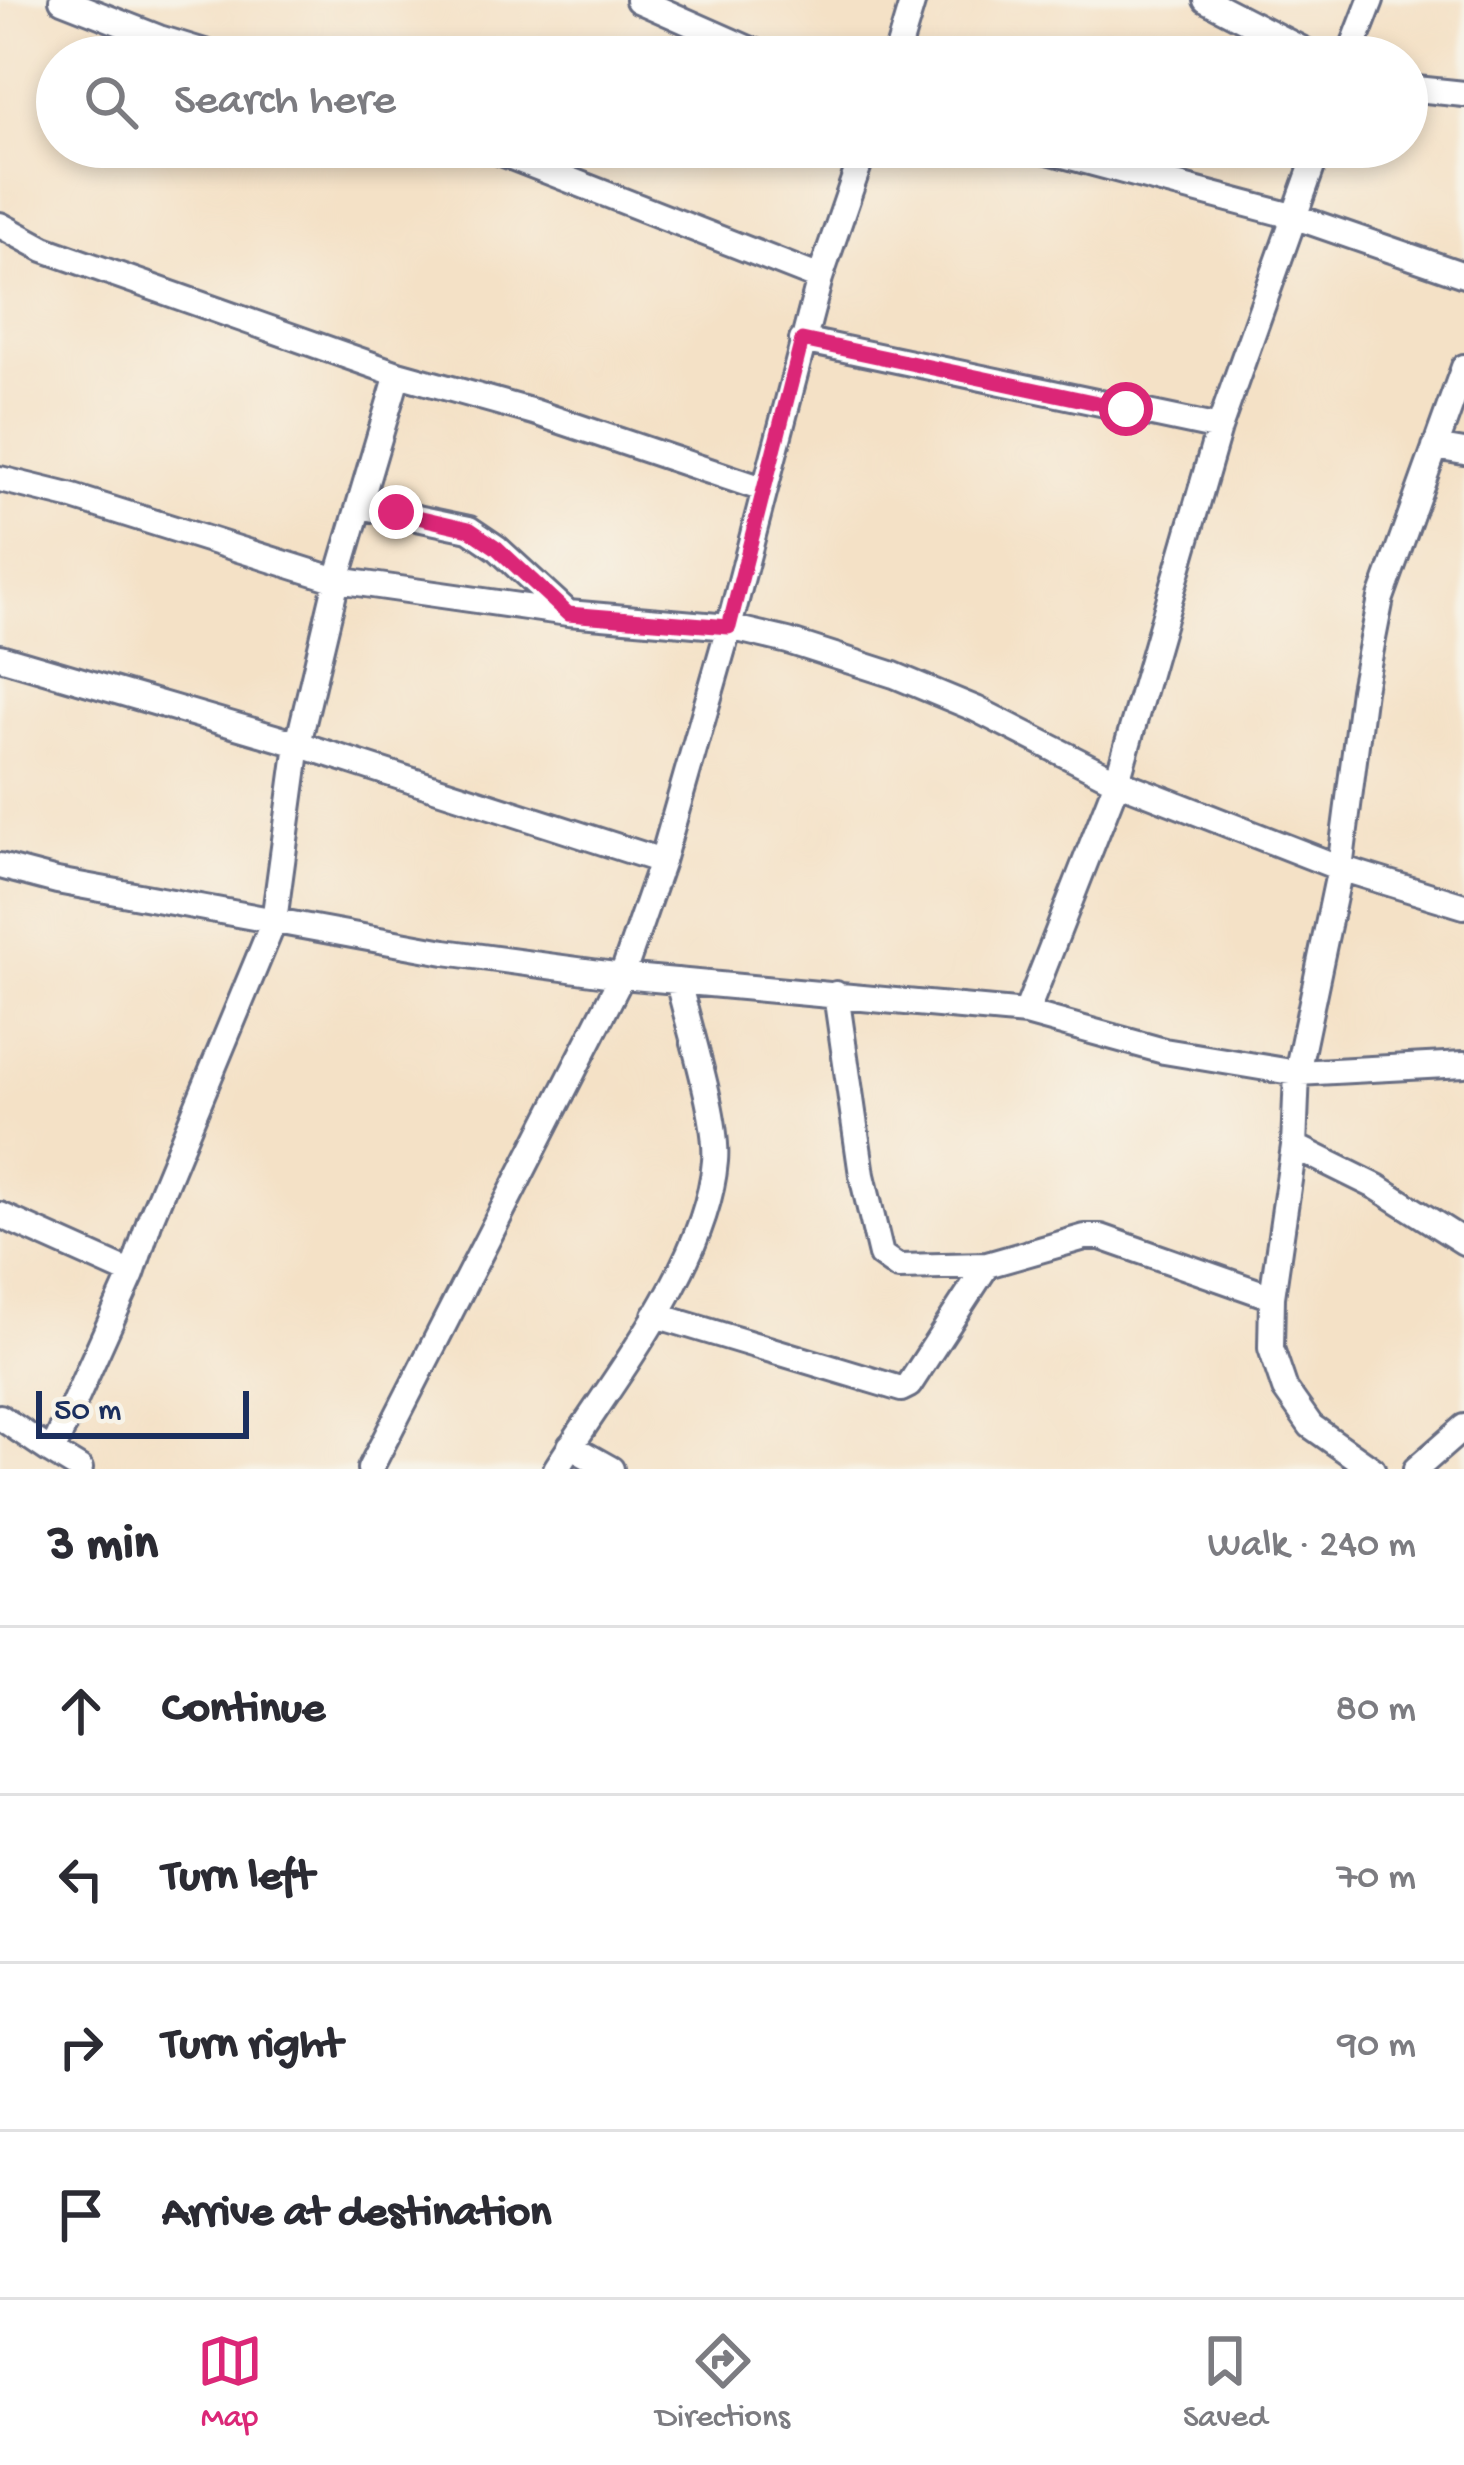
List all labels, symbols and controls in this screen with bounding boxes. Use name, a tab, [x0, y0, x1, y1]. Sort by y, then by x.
search box	[36, 36, 1428, 168]
icon: search	[78, 69, 144, 135]
text: Search here	[174, 76, 396, 129]
route start	[1099, 382, 1153, 436]
route end	[369, 485, 423, 539]
scale bar	[36, 1385, 249, 1438]
text: 50 m	[54, 1393, 121, 1431]
text: 3 min	[48, 1517, 158, 1577]
text: Walk · 240 m	[1208, 1524, 1416, 1570]
icon: ahead	[48, 1678, 114, 1744]
text: Continue	[162, 1684, 325, 1737]
text: 80 m	[1336, 1688, 1416, 1734]
icon: left	[48, 1846, 114, 1912]
text: Turn left	[162, 1852, 314, 1905]
text: 70 m	[1337, 1856, 1416, 1902]
icon: right	[48, 2014, 114, 2080]
text: Turn right	[162, 2020, 342, 2073]
text: 90 m	[1337, 2024, 1416, 2070]
icon: arrive	[48, 2182, 114, 2248]
text: Arrive at destination	[162, 2188, 551, 2241]
tab: Map	[197, 2328, 263, 2438]
tab: Directions	[656, 2328, 790, 2438]
tab: Saved	[1183, 2328, 1267, 2438]

